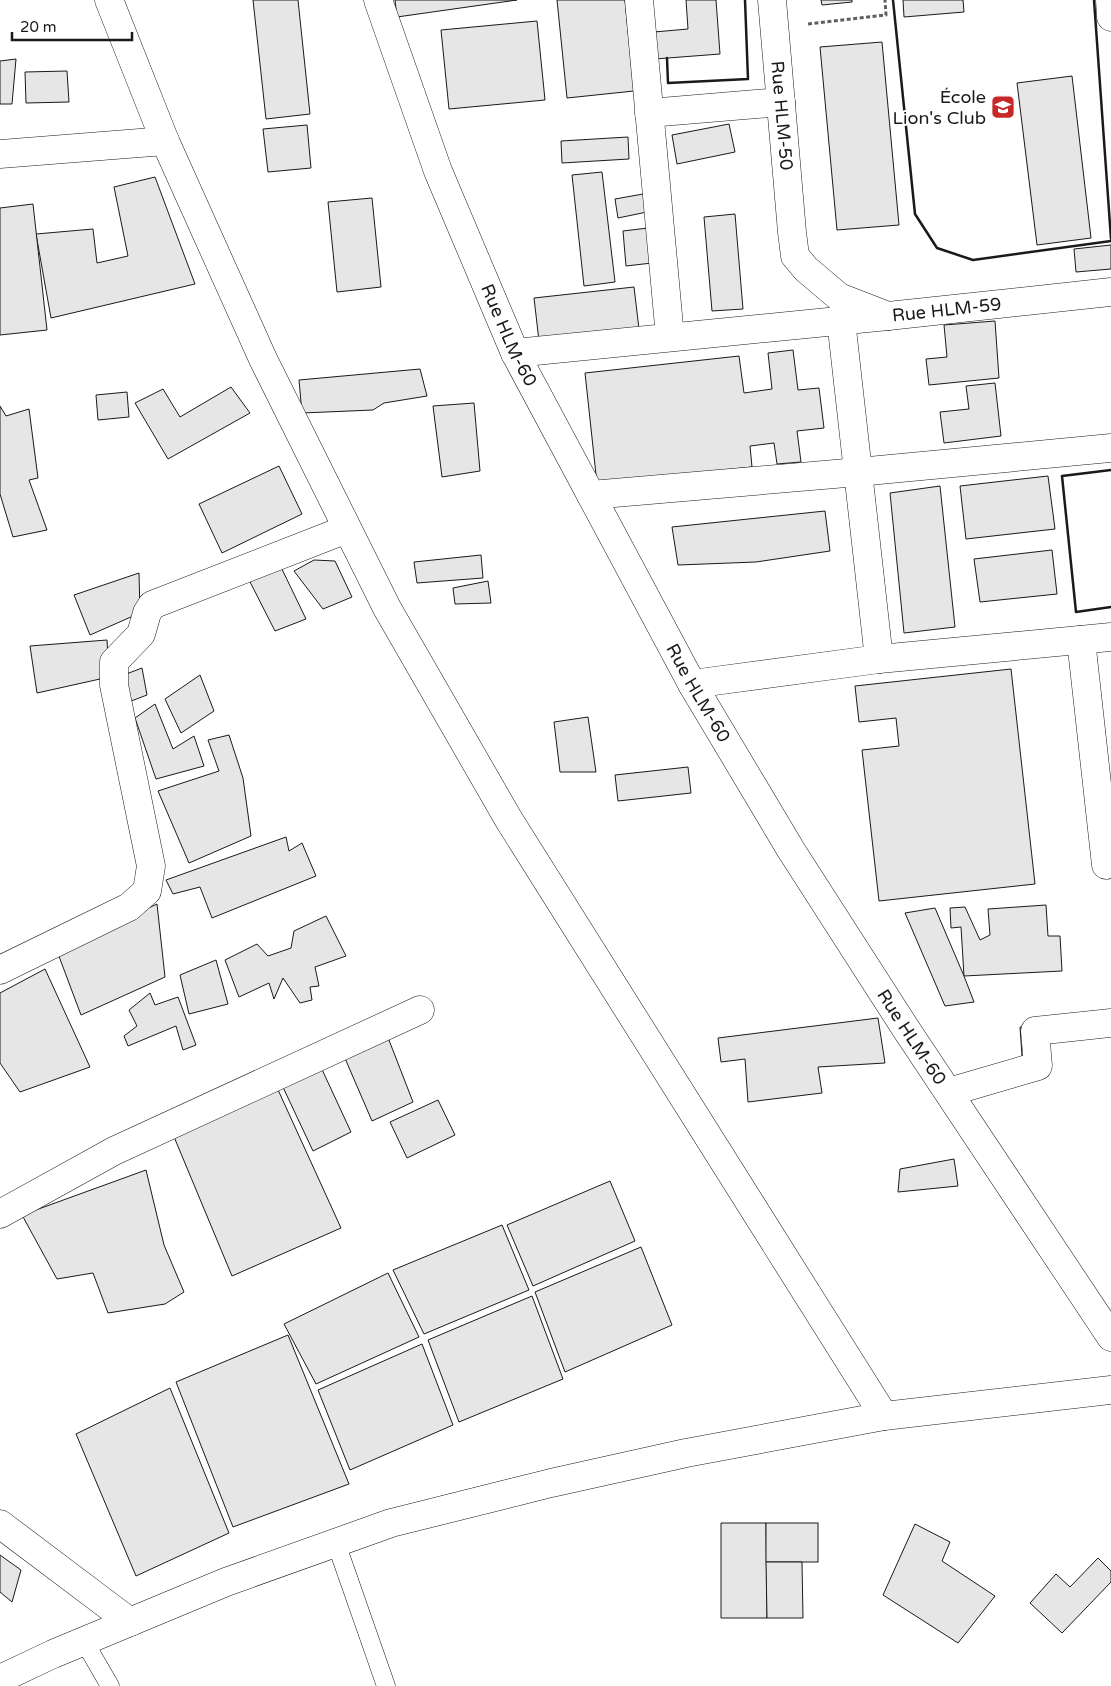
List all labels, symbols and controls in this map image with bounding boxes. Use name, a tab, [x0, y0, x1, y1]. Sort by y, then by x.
scale bar	[12, 10, 132, 42]
text: 20 m	[20, 18, 57, 36]
street label: Rue HLM-50	[766, 60, 798, 171]
place label: École Lion's Club	[893, 86, 986, 129]
school or university icon: École Lion's Club	[990, 94, 1016, 120]
street label: Rue HLM-60	[476, 281, 542, 390]
street label: Rue HLM-59	[891, 293, 1003, 327]
street label: Rue HLM-60	[661, 640, 735, 746]
street label: Rue HLM-60	[872, 985, 951, 1089]

